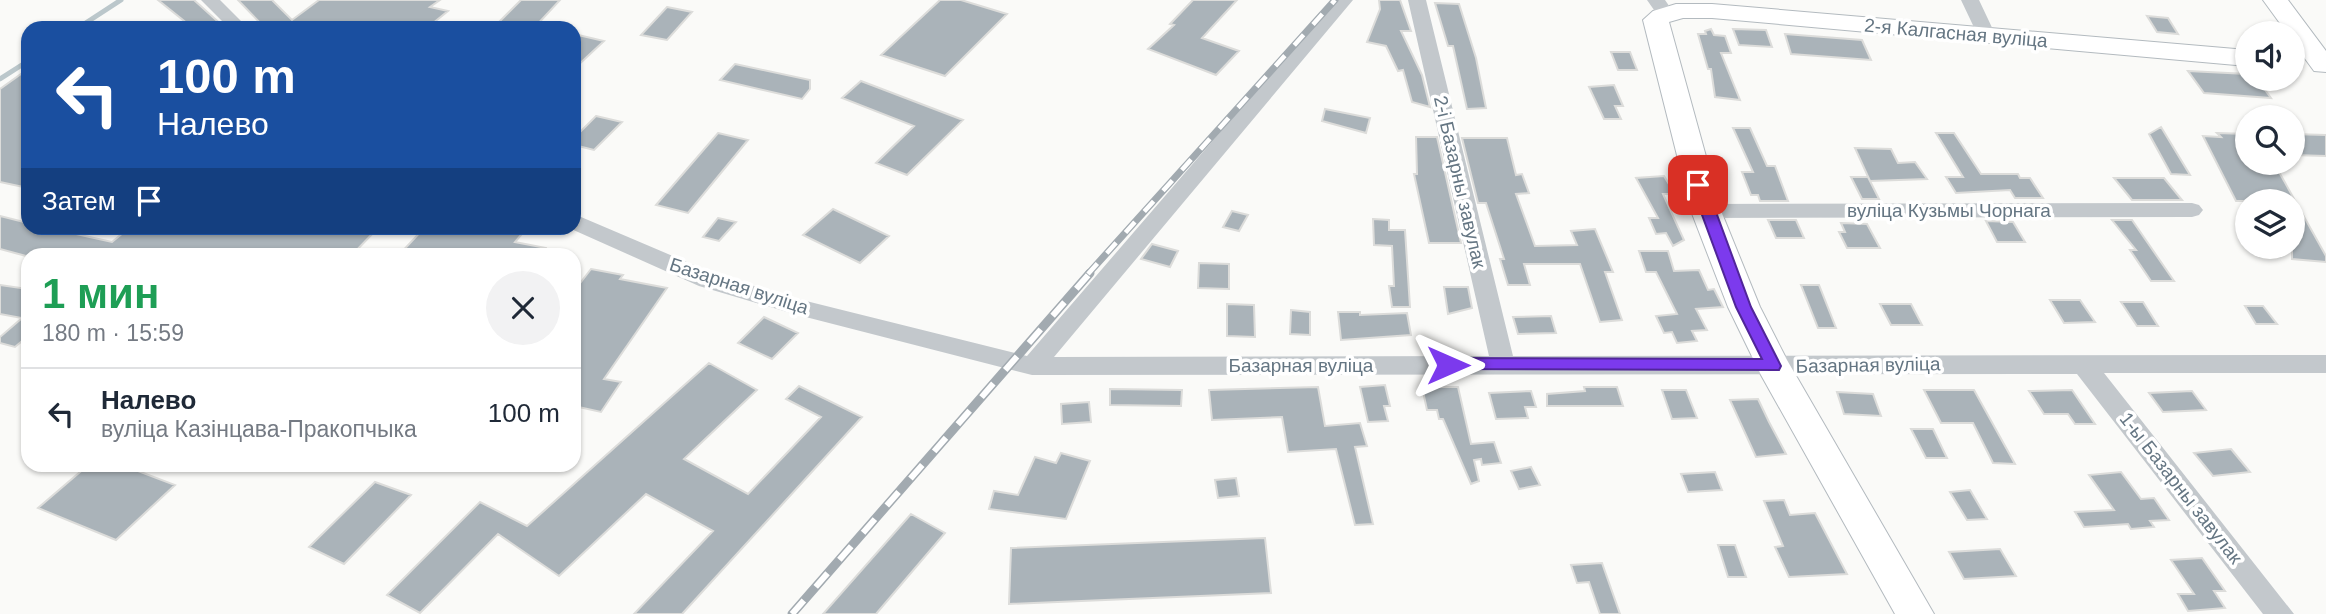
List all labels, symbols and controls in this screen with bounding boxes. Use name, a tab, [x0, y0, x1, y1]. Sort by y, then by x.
street label: 2-я Калгасная вуліца	[1863, 15, 2049, 52]
map controls	[2235, 21, 2305, 259]
button: sound	[2235, 21, 2305, 91]
icon: left	[42, 49, 133, 140]
text: 100 m	[157, 49, 296, 103]
street label: 2-і Базарны завулак	[1430, 94, 1490, 271]
button: search	[2235, 105, 2305, 175]
text: Налево	[157, 106, 269, 142]
pin	[1668, 155, 1728, 215]
icon: arrive	[1679, 166, 1717, 204]
icon: arrive	[130, 182, 168, 220]
text: Затем	[42, 186, 116, 216]
button: layers	[2235, 189, 2305, 259]
street label: вуліца Кузьмы Чорнага	[1847, 200, 2051, 221]
street label: Базарная вуліца	[667, 254, 812, 318]
text: 1 мин	[42, 270, 159, 317]
button: close	[486, 271, 560, 345]
text: 180 m · 15:59	[42, 320, 184, 346]
position arrow	[1411, 328, 1485, 402]
street label: Базарная вуліца	[1795, 353, 1941, 377]
street label: Базарная вуліца	[1229, 355, 1374, 376]
text: Налево	[101, 385, 196, 415]
icon: left	[42, 395, 80, 433]
text: 100 m	[488, 398, 560, 428]
street label: 1-ы Базарны завулак	[2115, 408, 2247, 568]
text: вуліца Казінцава-Пракопчыка	[101, 416, 417, 442]

